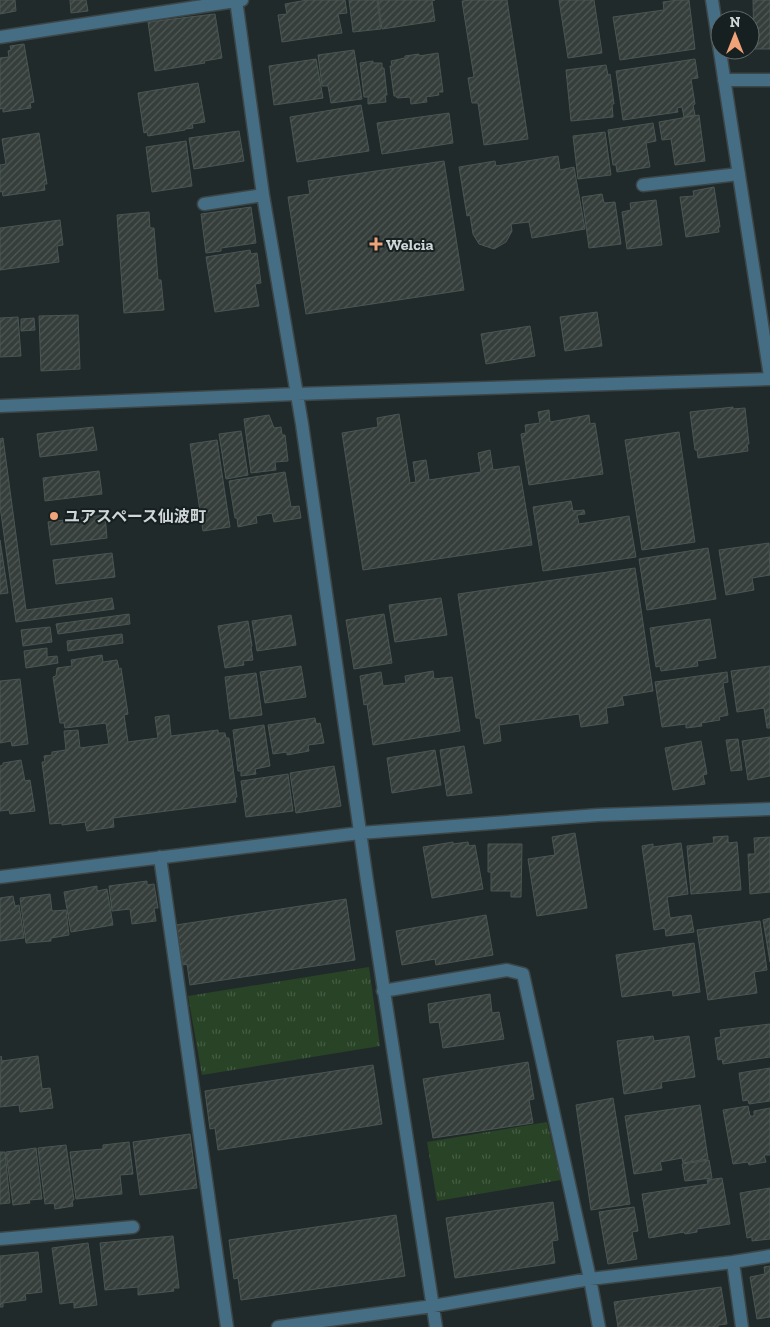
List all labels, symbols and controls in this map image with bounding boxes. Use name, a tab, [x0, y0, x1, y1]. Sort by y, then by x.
north arrow	[710, 10, 760, 60]
text: N	[730, 14, 741, 31]
place label: Welcia	[386, 235, 434, 254]
marker: Welcia	[370, 238, 382, 250]
place label: ユアスペース仙波町	[64, 507, 206, 526]
marker: ユアスペース仙波町	[48, 510, 60, 522]

